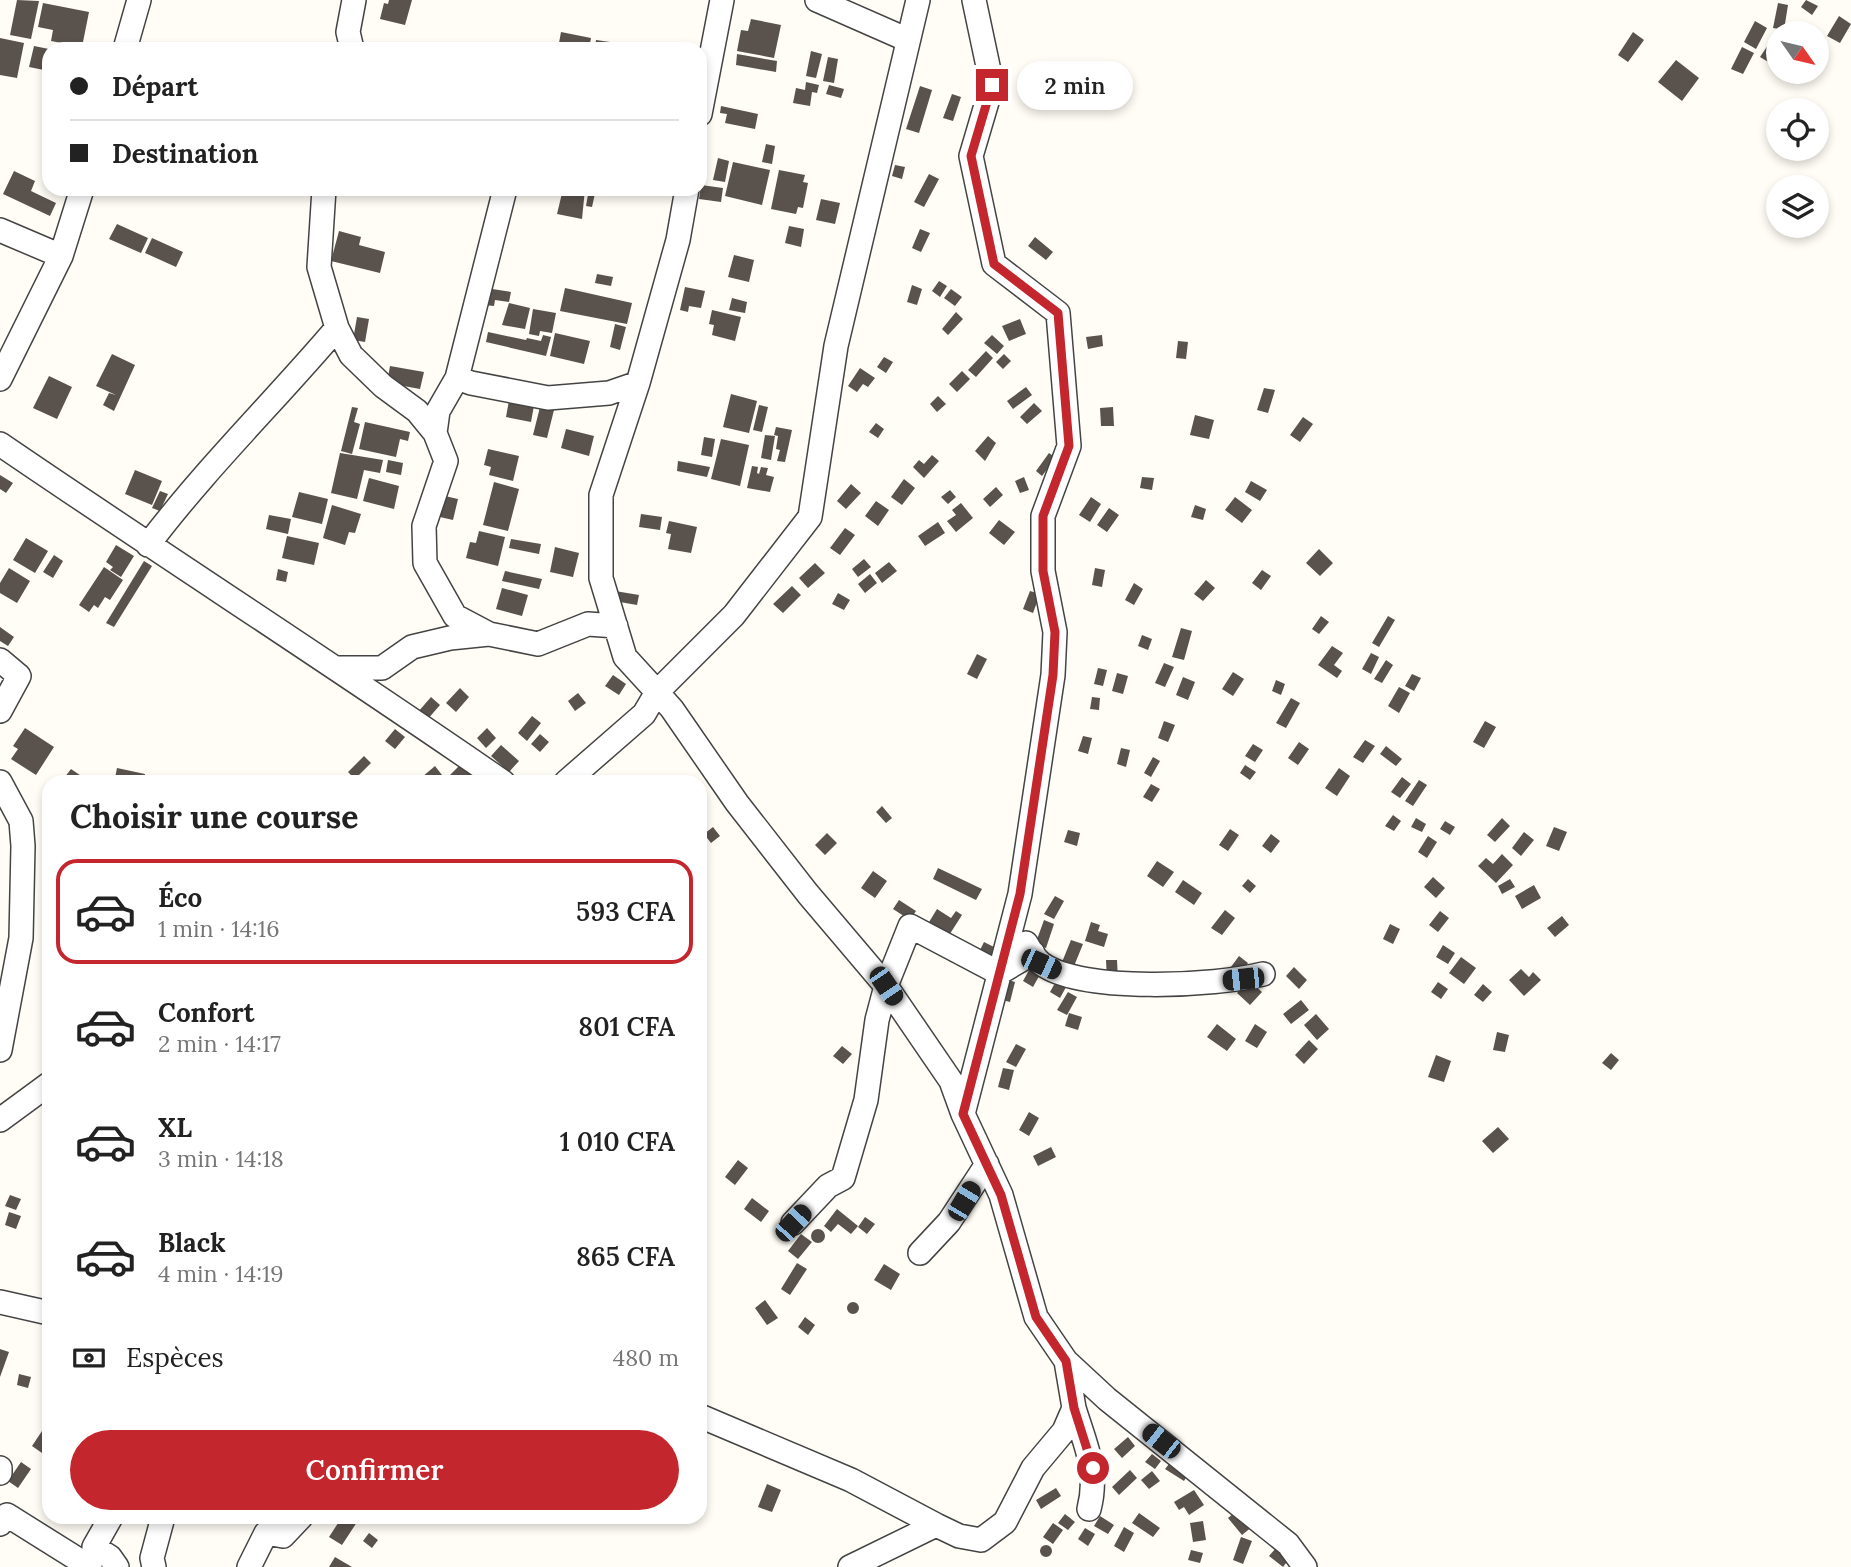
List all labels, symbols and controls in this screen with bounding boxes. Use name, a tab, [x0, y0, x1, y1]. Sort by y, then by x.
north arrow	[1766, 21, 1829, 84]
map controls	[1766, 21, 1829, 238]
callout: 2 min	[1016, 60, 1132, 110]
route end	[976, 69, 1008, 101]
text: Départ	[112, 70, 198, 103]
text: 2 min	[1045, 71, 1105, 100]
button: locate	[1766, 98, 1829, 161]
text: Destination	[112, 137, 258, 170]
button: layers	[1766, 175, 1829, 238]
text: Choisir une course	[70, 796, 358, 837]
icon: car	[74, 880, 137, 943]
text: Éco	[158, 881, 202, 914]
text: 593 CFA	[576, 895, 675, 928]
text: 1 min · 14:16	[158, 914, 280, 943]
car	[1018, 946, 1065, 982]
car	[866, 963, 907, 1009]
car	[1222, 966, 1265, 992]
icon: car	[74, 995, 137, 1058]
text: Confort	[158, 996, 255, 1029]
text: 801 CFA	[578, 1010, 675, 1043]
text: 2 min · 14:17	[158, 1029, 281, 1058]
icon: car	[74, 1110, 137, 1173]
text: XL	[158, 1111, 192, 1144]
text: 1 010 CFA	[560, 1125, 675, 1158]
text: 3 min · 14:18	[158, 1144, 284, 1173]
car	[945, 1178, 984, 1224]
car	[771, 1200, 816, 1246]
icon: car	[74, 1225, 137, 1288]
text: Black	[158, 1226, 226, 1259]
text: 865 CFA	[576, 1240, 675, 1273]
text: 4 min · 14:19	[158, 1259, 284, 1288]
icon: cash	[70, 1339, 108, 1377]
text: Espèces	[126, 1341, 224, 1374]
text: 480 m	[613, 1343, 679, 1372]
car	[1138, 1420, 1185, 1462]
button: Confirmer	[70, 1430, 679, 1510]
route start	[1077, 1452, 1109, 1484]

